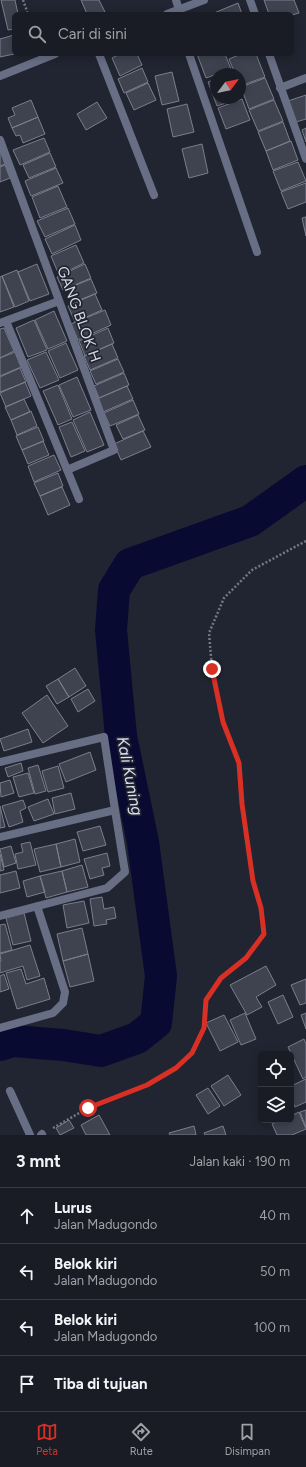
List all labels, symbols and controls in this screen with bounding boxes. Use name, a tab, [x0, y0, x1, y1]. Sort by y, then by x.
search box	[12, 12, 294, 56]
icon: search	[26, 23, 48, 45]
text: Cari di sini	[58, 25, 127, 43]
north arrow	[210, 68, 246, 104]
street label: GANG BLOK H	[53, 264, 105, 364]
route end	[203, 660, 221, 678]
water label: Kali Kuning	[113, 735, 147, 817]
map controls	[258, 1051, 294, 1123]
button: locate	[258, 1051, 294, 1087]
button: layers	[258, 1087, 294, 1123]
route start	[79, 1099, 97, 1117]
text: 3 mnt	[16, 1151, 61, 1171]
text: Jalan kaki · 190 m	[190, 1154, 290, 1169]
text: Lurus	[54, 1199, 92, 1217]
icon: ahead	[16, 1205, 38, 1227]
text: 40 m	[259, 1208, 290, 1223]
text: Jalan Madugondo	[54, 1217, 157, 1232]
text: Belok kiri	[54, 1255, 117, 1273]
icon: left	[16, 1261, 38, 1283]
text: 50 m	[260, 1264, 290, 1279]
text: Jalan Madugondo	[54, 1273, 157, 1288]
text: Belok kiri	[54, 1311, 117, 1329]
icon: left	[16, 1317, 38, 1339]
text: 100 m	[254, 1320, 290, 1335]
text: Jalan Madugondo	[54, 1329, 157, 1344]
icon: arrive	[16, 1373, 38, 1395]
text: Tiba di tujuan	[54, 1375, 148, 1393]
tab: Peta	[36, 1421, 58, 1458]
tab: Rute	[130, 1421, 153, 1458]
tab: Disimpan	[225, 1421, 270, 1458]

